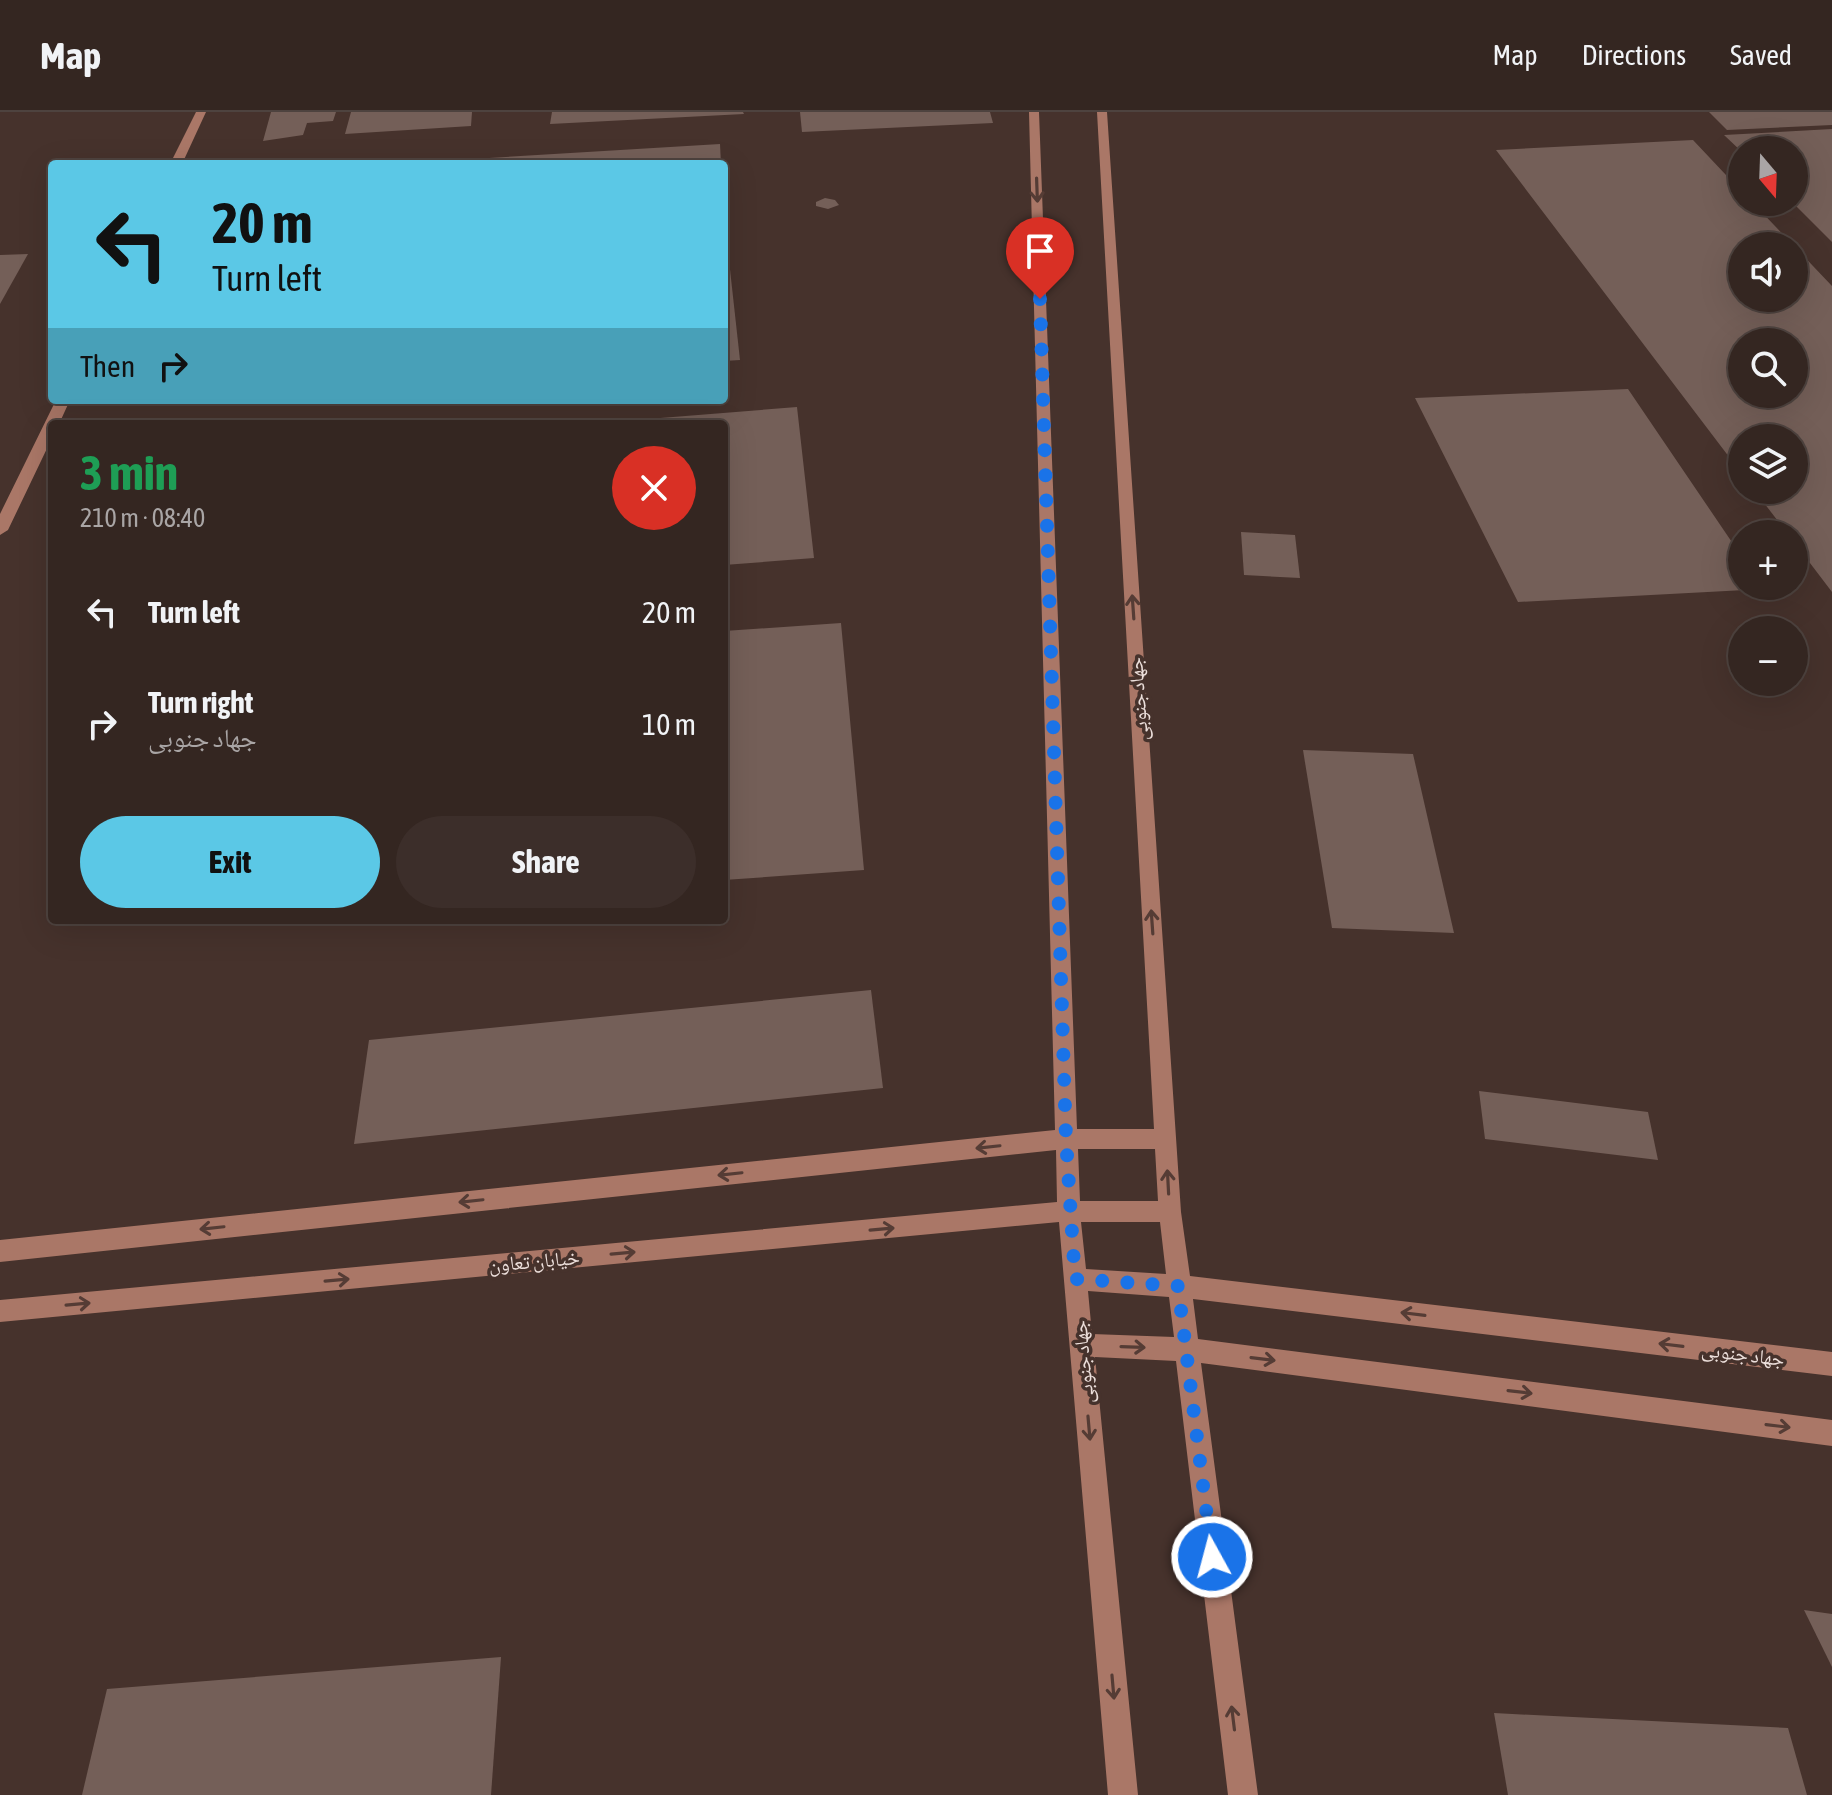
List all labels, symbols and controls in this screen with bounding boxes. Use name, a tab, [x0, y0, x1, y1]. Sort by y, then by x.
text: Map	[40, 34, 101, 77]
text: Map	[1493, 39, 1538, 71]
text: Directions	[1582, 39, 1686, 71]
text: Saved	[1730, 39, 1792, 71]
north arrow	[1728, 136, 1808, 216]
map controls	[1728, 136, 1808, 696]
one-way arrow	[1029, 176, 1044, 203]
text: 20 m	[212, 191, 313, 255]
icon: left	[80, 192, 184, 296]
pin	[1006, 217, 1074, 299]
icon: arrive	[1018, 229, 1062, 273]
button: sound	[1728, 232, 1808, 312]
text: Turn left	[212, 257, 322, 299]
button: search	[1728, 328, 1808, 408]
icon: right	[151, 344, 195, 388]
text: Then	[80, 349, 135, 383]
button: layers	[1728, 424, 1808, 504]
text: 3 min	[80, 445, 178, 500]
button: close	[612, 446, 696, 530]
text: 210 m · 08:40	[80, 503, 205, 533]
button: +	[1728, 520, 1808, 600]
icon: left	[80, 590, 124, 634]
one-way arrow	[1125, 594, 1140, 621]
text: Turn left	[148, 595, 240, 629]
text: 20 m	[642, 595, 696, 629]
button: −	[1728, 616, 1808, 696]
street label: جهاد جنوبی	[1123, 656, 1153, 742]
text: Turn right	[148, 685, 254, 719]
icon: right	[80, 702, 124, 746]
text: 10 m	[642, 707, 696, 741]
text: جهاد جنوبی	[148, 723, 257, 753]
button: Exit	[80, 816, 380, 908]
button: Share	[396, 816, 696, 908]
one-way arrow	[1144, 909, 1159, 936]
one-way arrow	[975, 1140, 1002, 1155]
one-way arrow	[717, 1167, 743, 1182]
one-way arrow	[1160, 1169, 1175, 1196]
one-way arrow	[458, 1194, 485, 1209]
one-way arrow	[199, 1221, 226, 1236]
one-way arrow	[868, 1221, 895, 1236]
street label: خیابان تعاون	[487, 1245, 581, 1277]
one-way arrow	[609, 1245, 636, 1260]
one-way arrow	[323, 1272, 349, 1287]
one-way arrow	[64, 1296, 91, 1311]
one-way arrow	[1401, 1306, 1426, 1321]
street label: جهاد جنوبی	[1067, 1319, 1099, 1405]
one-way arrow	[1658, 1337, 1685, 1352]
street label: جهاد جنوبی	[1700, 1337, 1786, 1371]
one-way arrow	[1119, 1339, 1146, 1354]
one-way arrow	[1249, 1351, 1276, 1366]
one-way arrow	[1507, 1385, 1533, 1400]
one-way arrow	[1082, 1415, 1097, 1441]
one-way arrow	[1765, 1419, 1790, 1434]
position arrow	[1170, 1515, 1254, 1599]
one-way arrow	[1106, 1673, 1121, 1700]
one-way arrow	[1226, 1705, 1241, 1732]

